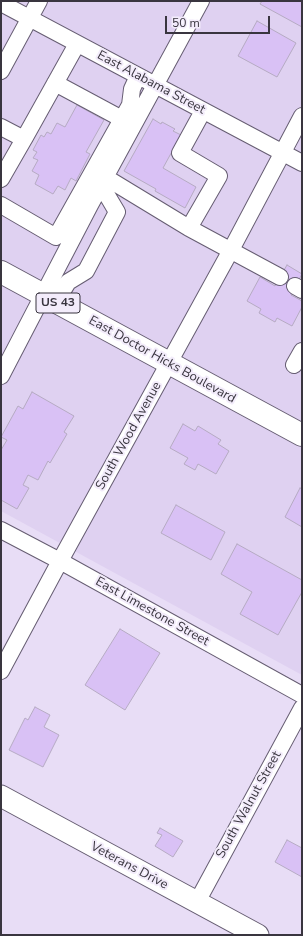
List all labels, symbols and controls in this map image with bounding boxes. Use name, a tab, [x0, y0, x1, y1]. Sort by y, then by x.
scale bar	[167, 8, 272, 34]
text: 50 m	[172, 15, 200, 31]
street label: East Alabama Street	[94, 48, 208, 118]
road number: US 43	[36, 293, 80, 313]
street label: East Doctor Hicks Boulevard	[86, 313, 238, 407]
street label: South Wood Avenue	[93, 379, 165, 493]
street label: East Limestone Street	[92, 574, 212, 650]
street label: South Walnut Street	[213, 749, 285, 861]
street label: Veterans Drive	[87, 839, 171, 893]

